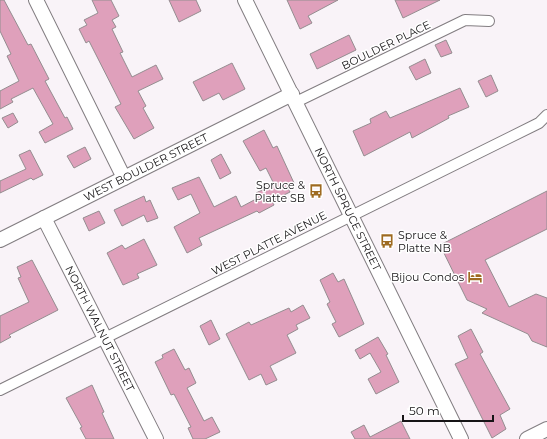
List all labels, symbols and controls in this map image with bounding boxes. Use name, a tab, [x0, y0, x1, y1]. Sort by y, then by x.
street label: BOULDER PLACE	[339, 17, 433, 73]
street label: WEST BOULDER STREET	[81, 130, 211, 204]
street label: NORTH SPRUCE STREET	[312, 145, 384, 274]
place label: Spruce & Platte SB	[254, 178, 306, 205]
bus stop icon: Spruce & Platte SB	[308, 183, 324, 199]
street label: WEST PLATTE AVENUE	[209, 208, 329, 278]
place label: Spruce & Platte NB	[398, 228, 451, 255]
bus stop icon: Spruce & Platte NB	[379, 233, 395, 249]
street label: NORTH WALNUT STREET	[62, 263, 138, 394]
hotel icon: Bijou Condos	[467, 269, 483, 285]
place label: Bijou Condos	[391, 270, 465, 284]
scale bar	[403, 397, 493, 423]
text: 50 m	[409, 403, 440, 418]

